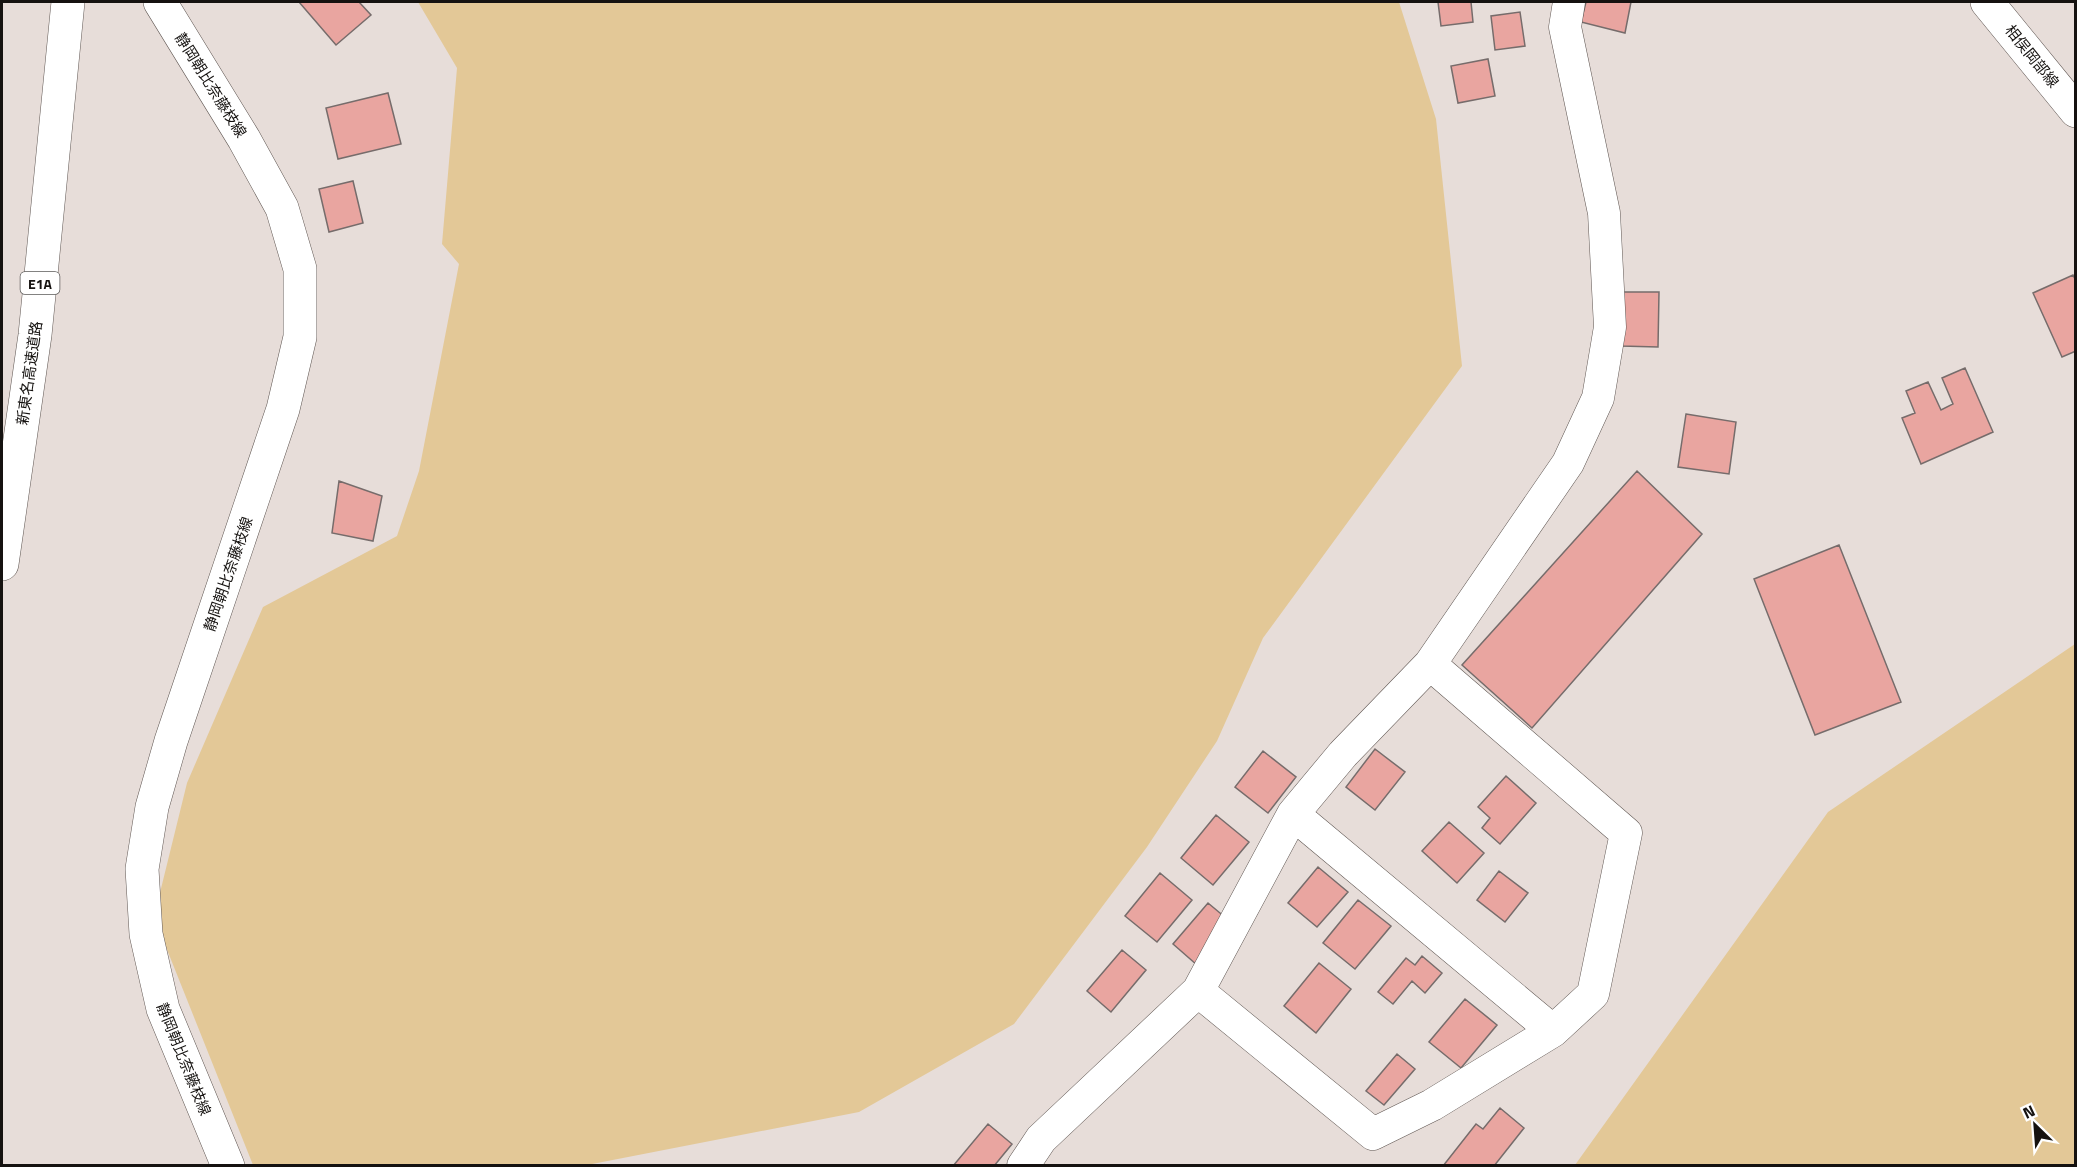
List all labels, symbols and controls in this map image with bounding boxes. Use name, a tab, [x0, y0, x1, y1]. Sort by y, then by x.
street label: 相俣岡部線	[1999, 20, 2065, 92]
street label: 静岡朝比奈藤枝線	[169, 28, 253, 142]
road number: E1A	[20, 272, 60, 294]
street label: 新東名高速道路	[10, 319, 48, 427]
street label: 静岡朝比奈藤枝線	[198, 514, 258, 634]
street label: 静岡朝比奈藤枝線	[151, 999, 217, 1119]
north arrow	[2005, 1095, 2065, 1155]
text: N	[2019, 1098, 2039, 1125]

